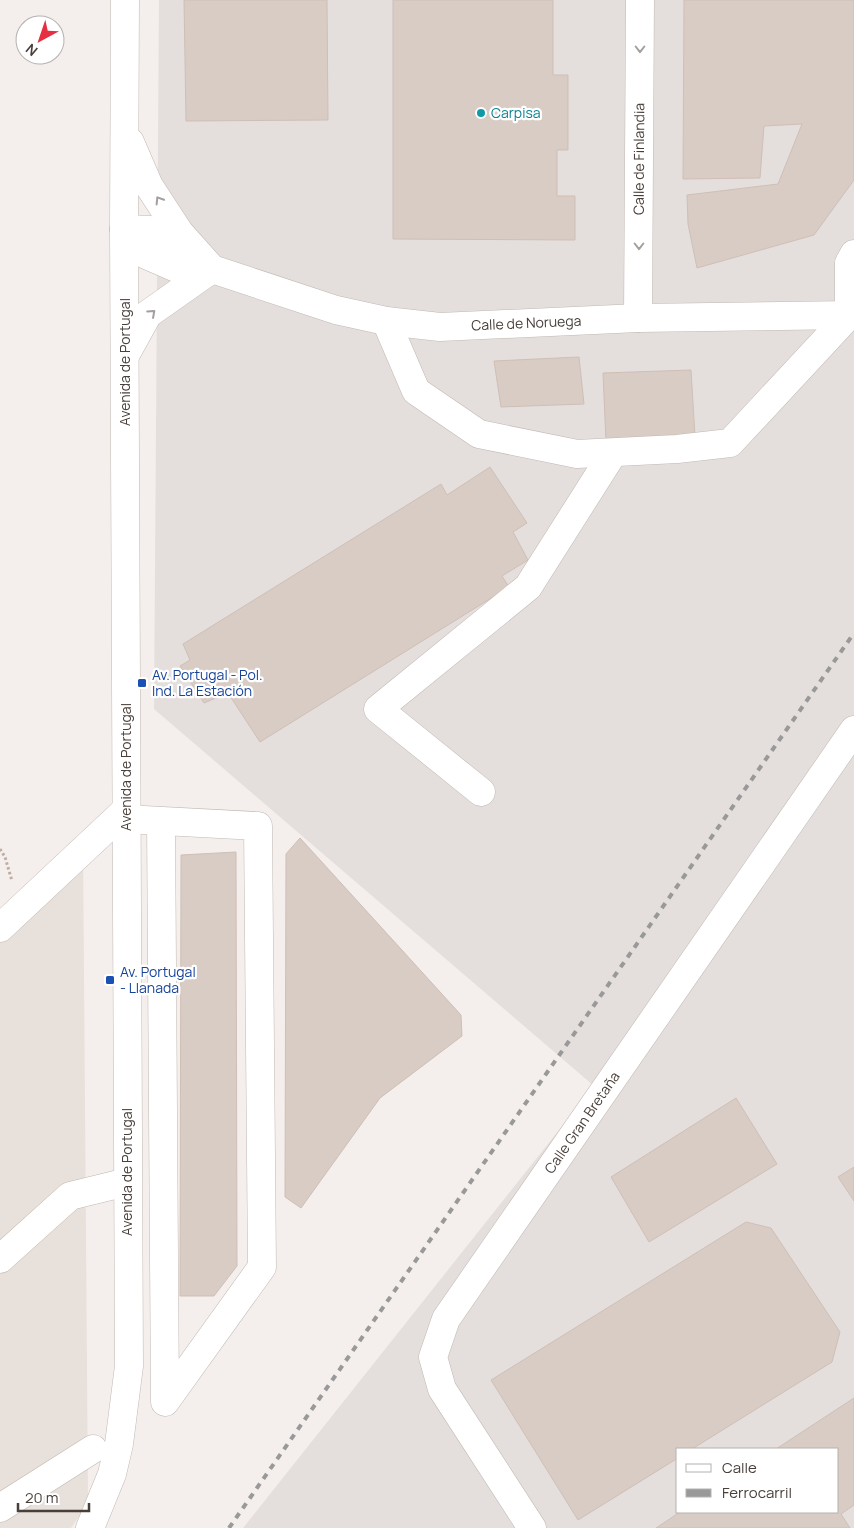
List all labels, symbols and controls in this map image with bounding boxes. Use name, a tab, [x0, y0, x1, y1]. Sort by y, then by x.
north arrow	[15, 15, 65, 65]
text: N	[21, 40, 41, 61]
one-way arrow	[635, 45, 645, 53]
place label: Carpisa	[491, 103, 541, 122]
street label: Calle de Finlandia	[629, 103, 648, 215]
marker: Carpisa	[475, 107, 487, 119]
one-way arrow	[155, 196, 165, 205]
one-way arrow	[634, 242, 644, 250]
street label: Avenida de Portugal	[115, 298, 134, 426]
one-way arrow	[146, 310, 155, 319]
street label: Calle de Noruega	[471, 311, 582, 335]
place label: Av. Portugal - Pol. Ind. La Estación	[152, 665, 263, 700]
marker: Av. Portugal - Pol. Ind. La Estación	[136, 677, 148, 689]
street label: Avenida de Portugal	[116, 703, 135, 831]
place label: Av. Portugal - Llanada	[120, 962, 196, 997]
marker: Av. Portugal - Llanada	[104, 974, 116, 986]
street label: Calle Gran Bretaña	[540, 1067, 624, 1177]
street label: Avenida de Portugal	[117, 1108, 136, 1236]
legend	[676, 1448, 839, 1513]
text: Calle	[722, 1457, 757, 1478]
scale bar	[18, 1480, 89, 1512]
text: Ferrocarril	[722, 1482, 792, 1503]
text: 20 m	[25, 1487, 58, 1508]

